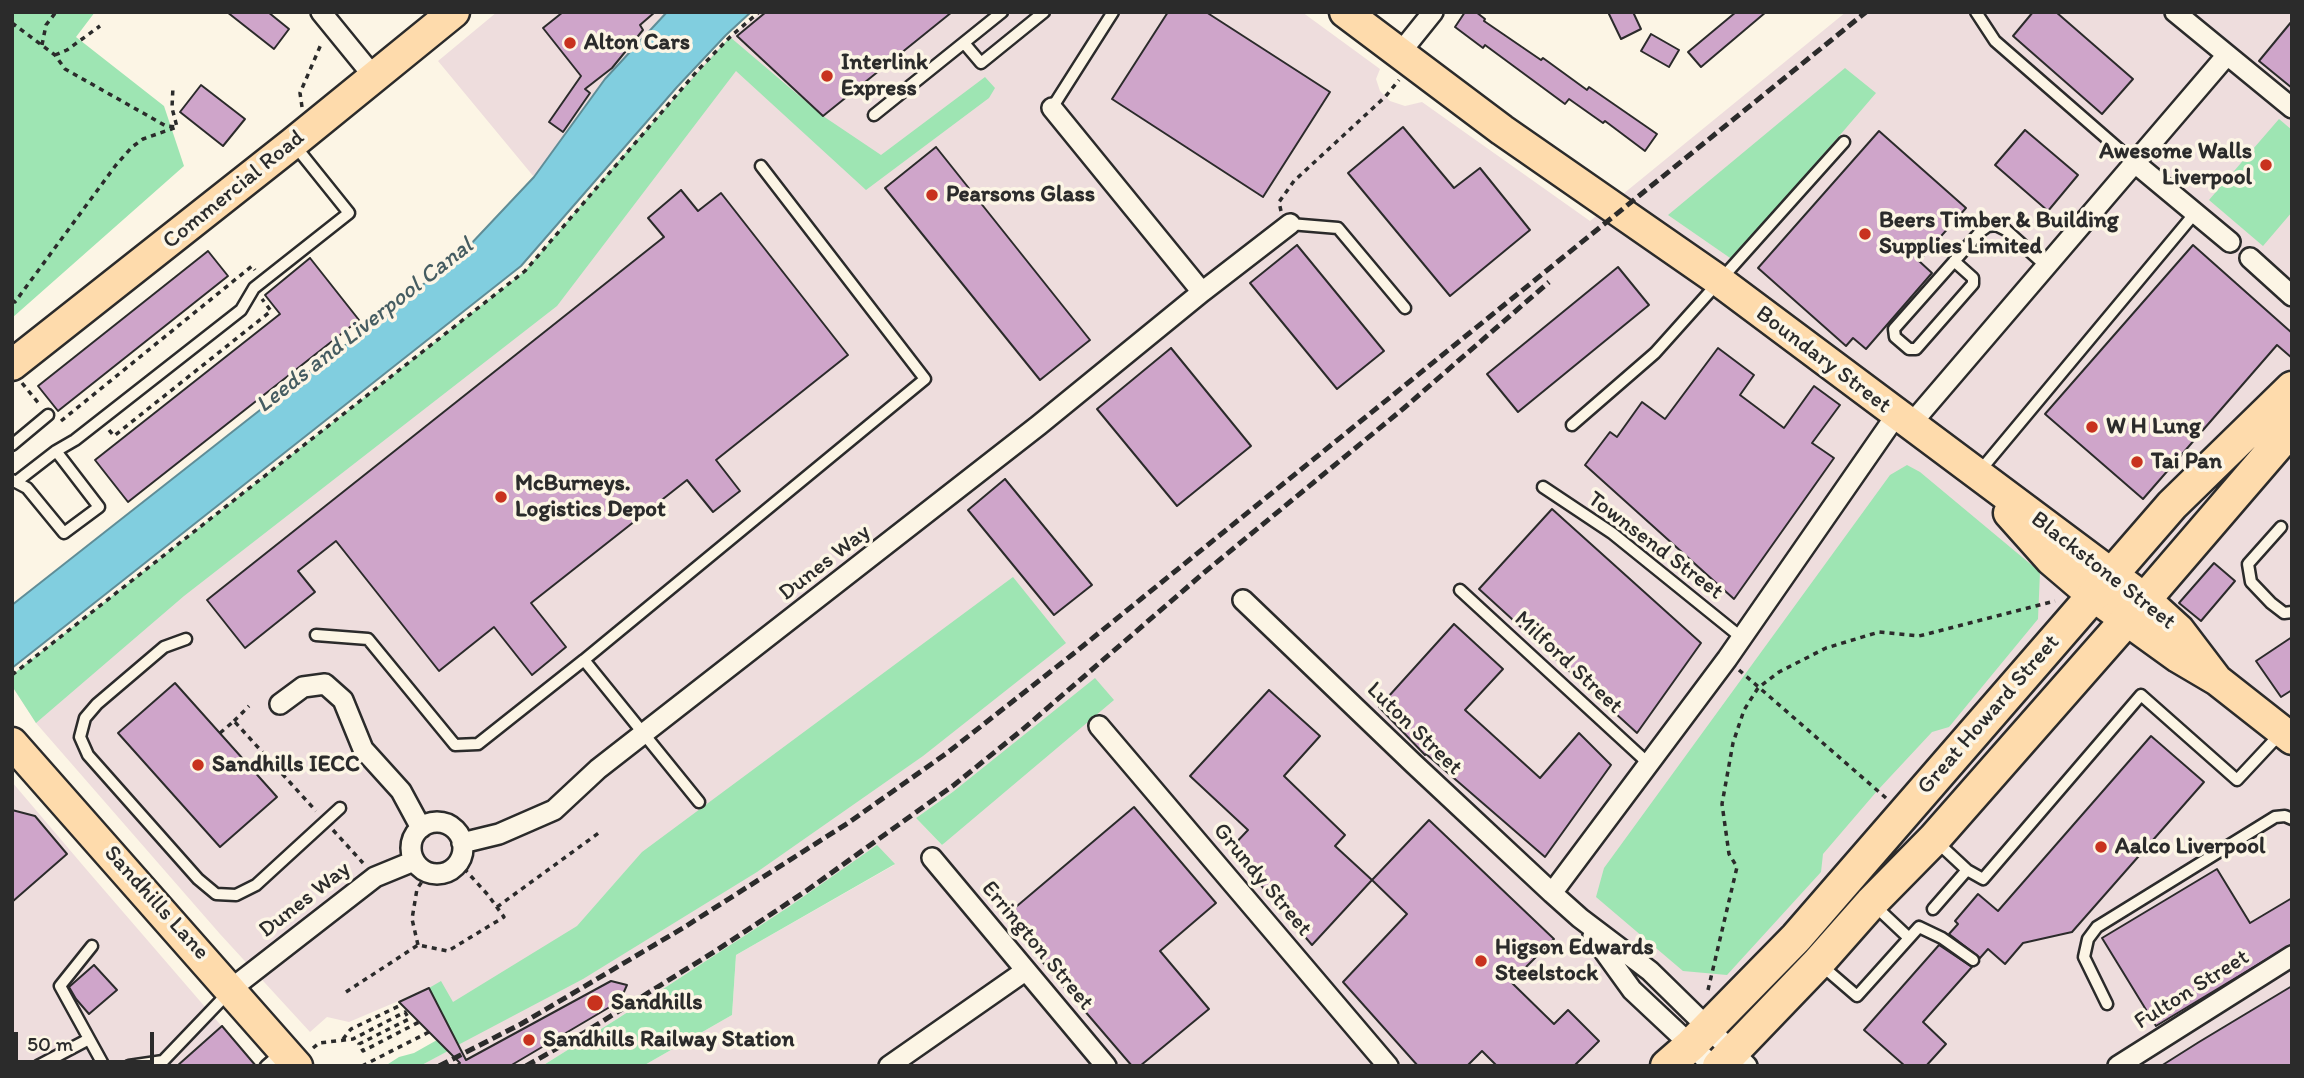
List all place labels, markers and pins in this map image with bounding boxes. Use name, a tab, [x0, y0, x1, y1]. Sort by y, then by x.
place label: Alton Cars	[584, 29, 690, 57]
marker: Alton Cars	[562, 35, 578, 51]
place label: Interlink Express	[841, 49, 928, 103]
marker: Interlink Express	[819, 68, 835, 84]
place label: Awesome Walls Liverpool	[2099, 138, 2252, 192]
marker: Awesome Walls Liverpool	[2258, 157, 2274, 173]
place label: Pearsons Glass	[946, 181, 1095, 209]
marker: Pearsons Glass	[924, 187, 940, 203]
place label: Beers Timber & Building Supplies Limited	[1879, 207, 2119, 261]
marker: Beers Timber & Building Supplies Limited	[1857, 226, 1873, 242]
place label: W H Lung	[2106, 413, 2201, 441]
marker: W H Lung	[2084, 419, 2100, 435]
place label: Tai Pan	[2151, 448, 2222, 476]
marker: Tai Pan	[2129, 454, 2145, 470]
place label: McBurneys. Logistics Depot	[515, 470, 666, 524]
marker: McBurneys. Logistics Depot	[493, 489, 509, 505]
place label: Sandhills IECC	[212, 751, 360, 779]
marker: Sandhills IECC	[190, 757, 206, 773]
place label: Aalco Liverpool	[2115, 833, 2265, 861]
marker: Aalco Liverpool	[2093, 839, 2109, 855]
place label: Higson Edwards Steelstock	[1495, 934, 1654, 988]
marker: Higson Edwards Steelstock	[1473, 953, 1489, 969]
place label: Sandhills	[611, 989, 703, 1017]
marker: Sandhills	[585, 993, 605, 1013]
place label: Sandhills Railway Station	[543, 1026, 795, 1054]
marker: Sandhills Railway Station	[521, 1032, 537, 1048]

